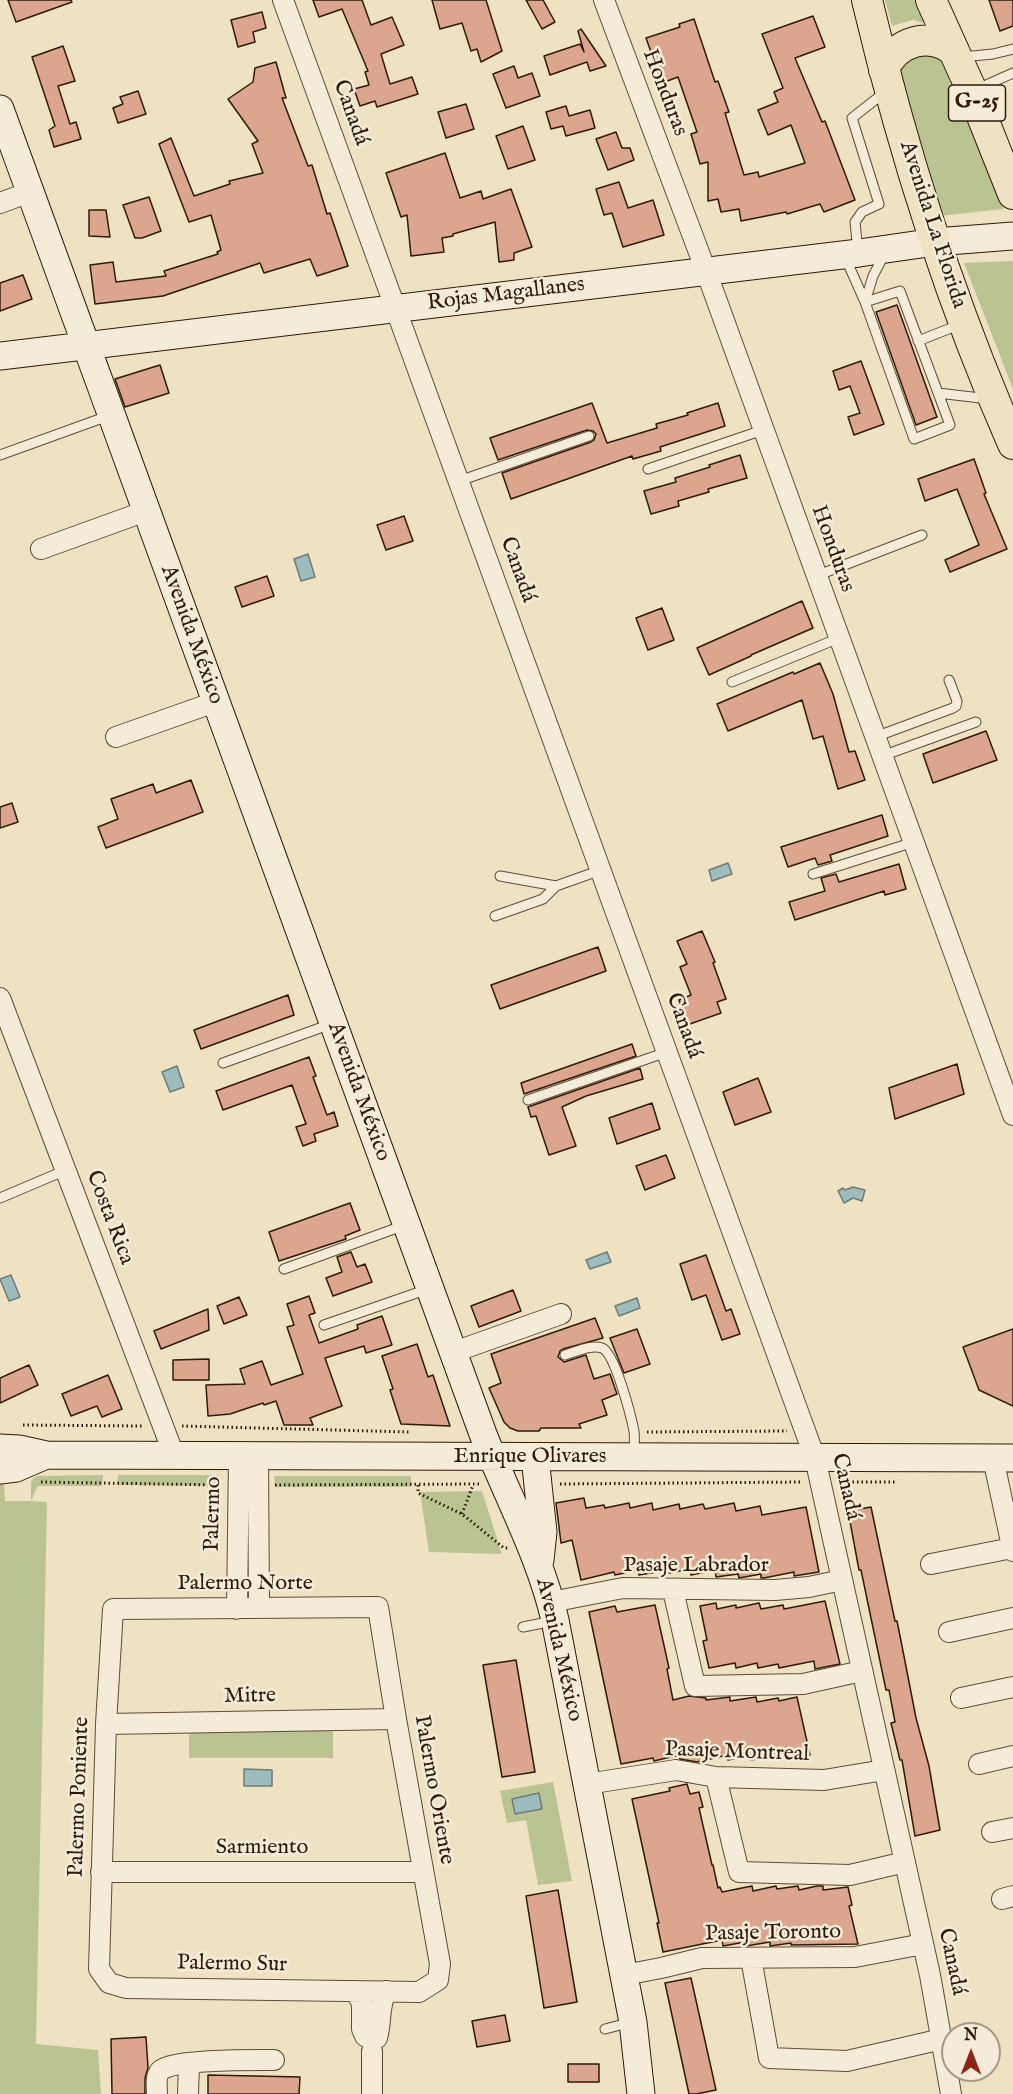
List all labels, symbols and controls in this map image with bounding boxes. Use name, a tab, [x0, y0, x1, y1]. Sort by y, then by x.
street label: Honduras	[635, 46, 693, 140]
street label: Canadá	[326, 77, 374, 149]
road number: G-25	[948, 85, 1006, 121]
street label: Avenida La Florida	[892, 138, 972, 312]
street label: Rojas Magallanes	[426, 272, 586, 318]
street label: Honduras	[804, 502, 860, 596]
street label: Canadá	[493, 534, 541, 606]
street label: Avenida México	[154, 562, 228, 708]
street label: Canadá	[659, 990, 707, 1062]
street label: Avenida México	[321, 1019, 395, 1165]
street label: Costa Rica	[79, 1167, 139, 1269]
street label: Enrique Olivares	[453, 1444, 607, 1470]
street label: Canadá	[825, 1451, 865, 1523]
street label: Palermo	[200, 1476, 228, 1552]
street label: Pasaje Labrador	[623, 1553, 769, 1579]
street label: Palermo Norte	[177, 1571, 313, 1597]
street label: Avenida México	[529, 1576, 587, 1724]
street label: Mitre	[224, 1683, 276, 1711]
street label: Palermo Oriente	[407, 1713, 459, 1867]
street label: Palermo Poniente	[64, 1716, 96, 1878]
street label: Pasaje Montreal	[664, 1737, 810, 1769]
street label: Sarmiento	[216, 1835, 308, 1861]
street label: Pasaje Toronto	[705, 1920, 841, 1948]
street label: Canadá	[931, 1926, 971, 1998]
street label: Palermo Sur	[177, 1951, 287, 1979]
north arrow	[941, 2022, 1001, 2082]
text: N	[964, 2026, 978, 2046]

